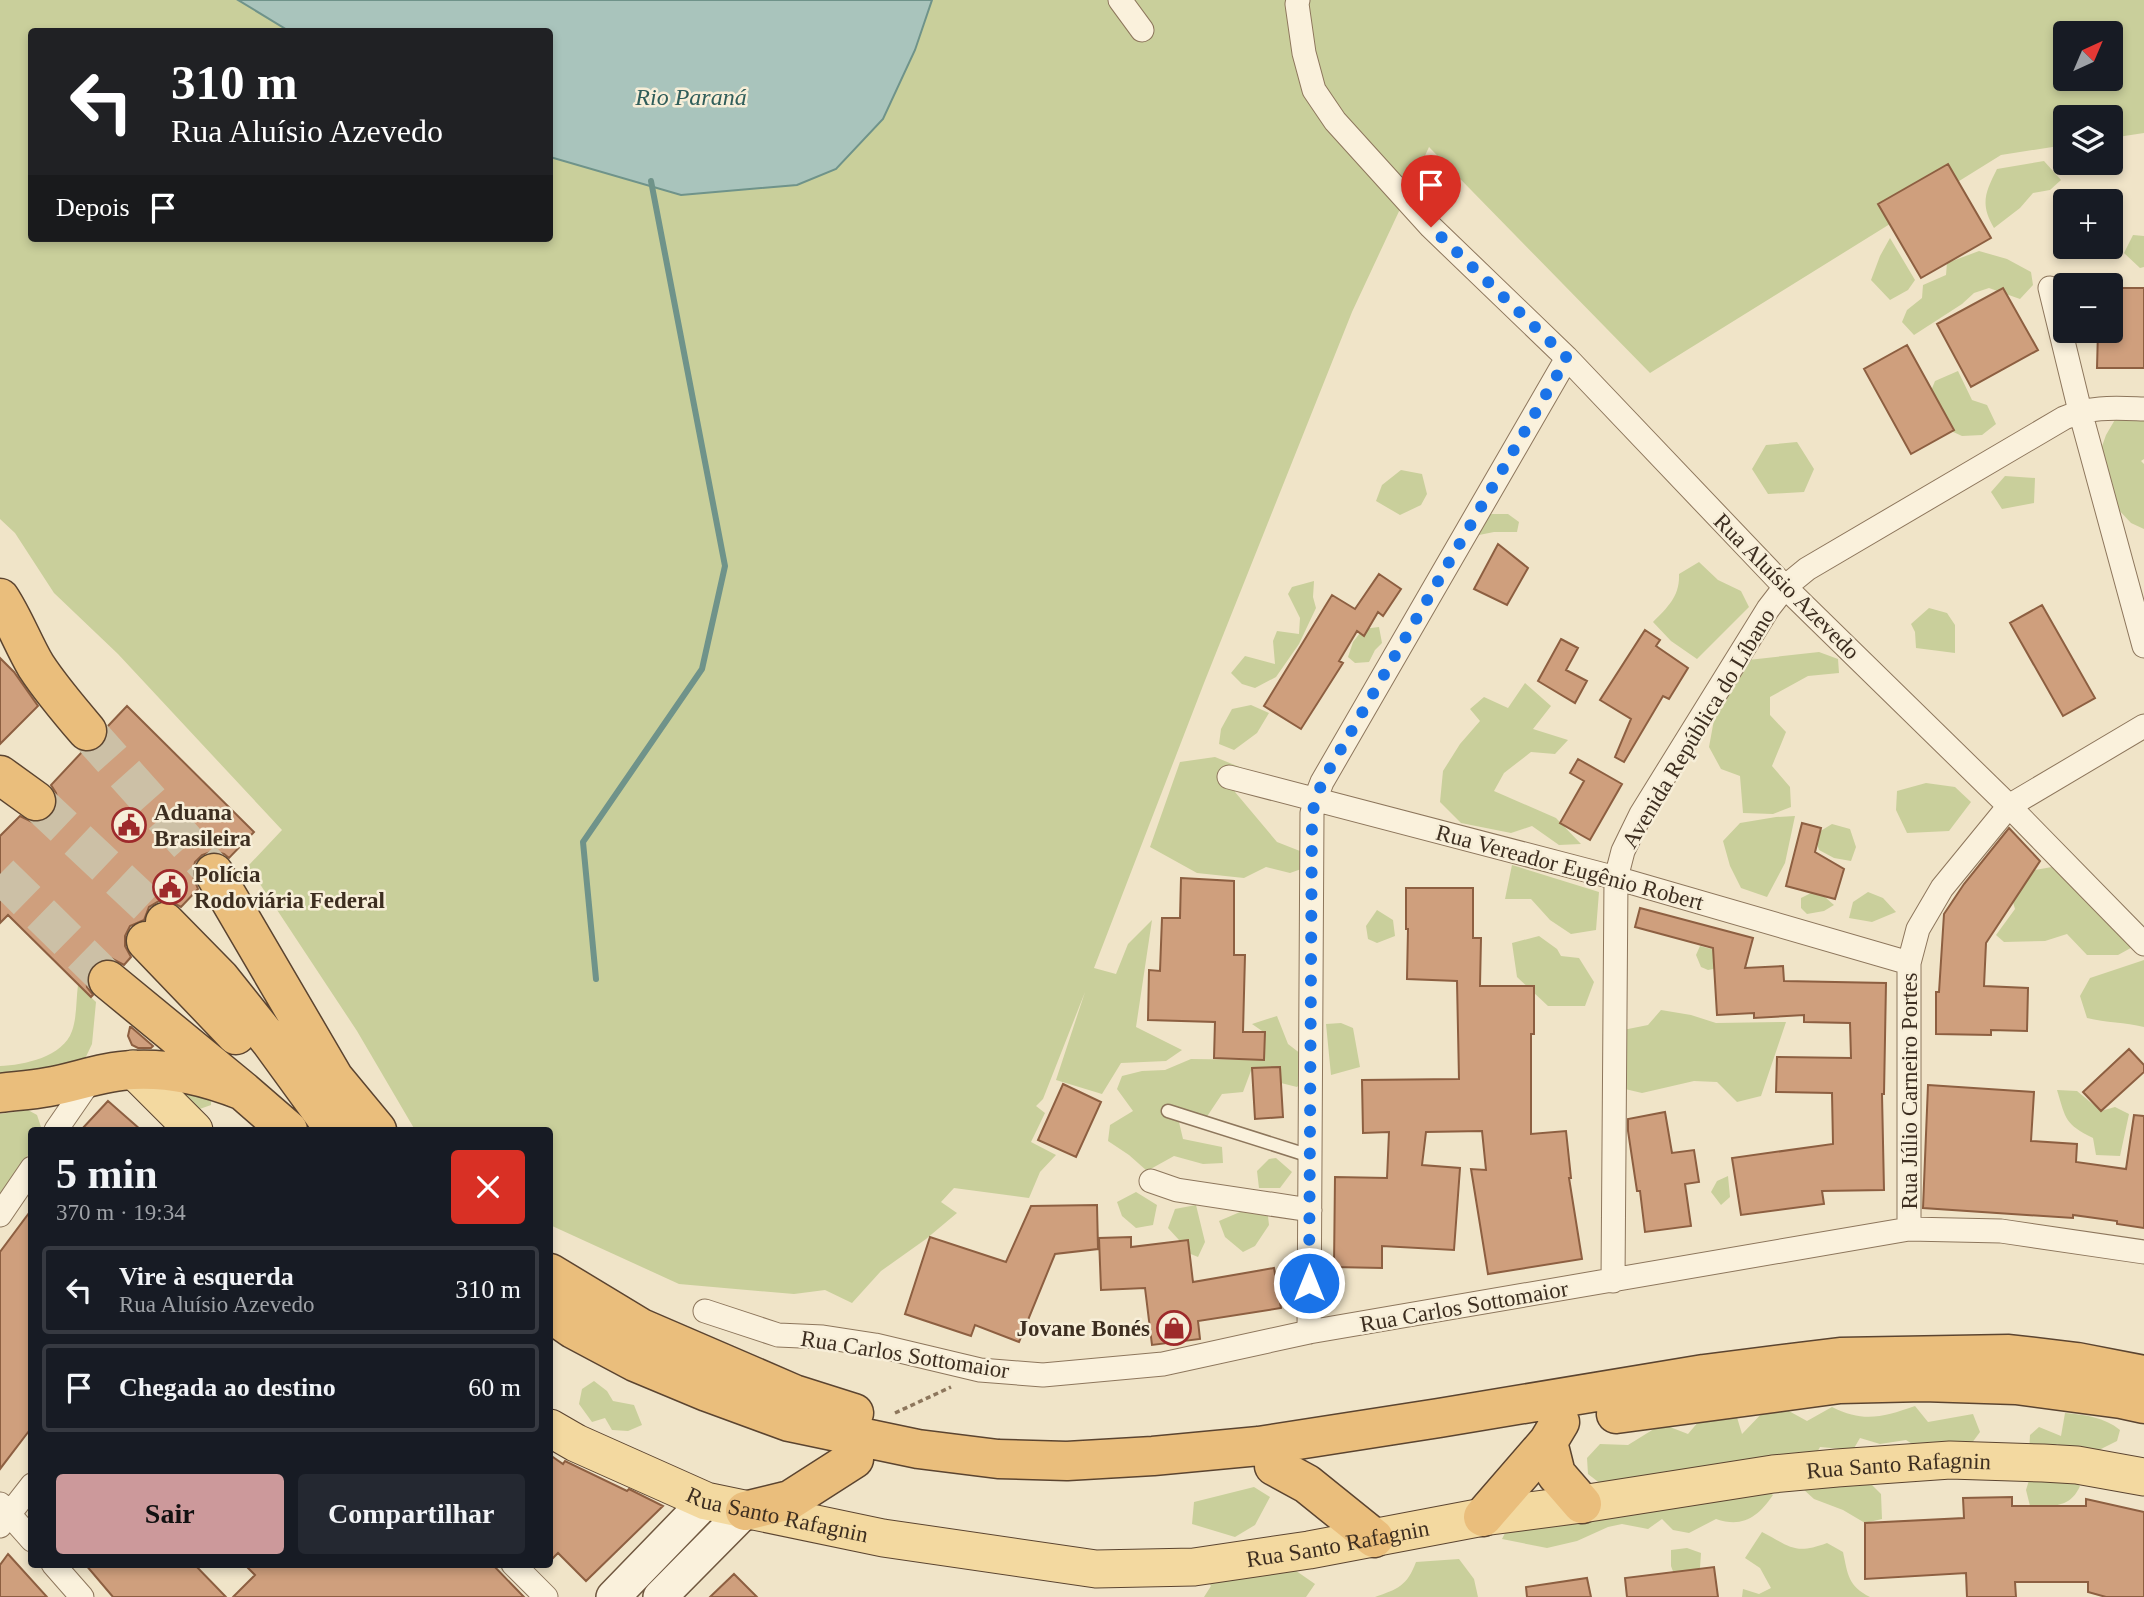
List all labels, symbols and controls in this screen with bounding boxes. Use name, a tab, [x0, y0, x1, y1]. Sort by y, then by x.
north arrow	[2053, 21, 2123, 91]
map controls	[2053, 21, 2123, 343]
text: 310 m	[171, 55, 298, 110]
icon: left	[56, 56, 147, 147]
water label: Rio Paraná	[634, 84, 747, 110]
button: layers	[2053, 105, 2123, 175]
text: Rua Aluísio Azevedo	[171, 113, 443, 149]
pin	[1401, 155, 1461, 227]
icon: arrive	[1412, 166, 1450, 204]
icon: arrive	[144, 189, 182, 227]
button: +	[2053, 189, 2123, 259]
text: Depois	[56, 193, 130, 222]
button: −	[2053, 273, 2123, 343]
street label: Rua Aluísio Azevedo	[1709, 508, 1865, 664]
street label: Avenida República do Líbano	[1617, 604, 1780, 852]
place label: Aduana Brasileira	[154, 800, 252, 851]
public building icon: Aduana Brasileira	[110, 806, 148, 844]
street label: Rua Vereador Eugênio Robert	[1433, 820, 1707, 915]
place label: Polícia Rodoviária Federal	[194, 862, 385, 913]
public building icon: Polícia Rodoviária Federal	[151, 868, 189, 906]
street label: Rua Júlio Carneiro Portes	[1897, 972, 1922, 1210]
button: close	[451, 1150, 525, 1224]
text: 5 min	[56, 1151, 158, 1197]
text: 370 m · 19:34	[56, 1200, 186, 1225]
position arrow	[1272, 1246, 1346, 1320]
text: Vire à esquerda	[119, 1262, 294, 1291]
icon: left	[60, 1271, 98, 1309]
text: 310 m	[455, 1275, 521, 1304]
street label: Rua Carlos Sottomaior	[1358, 1276, 1570, 1337]
text: Rua Aluísio Azevedo	[119, 1292, 314, 1317]
shop icon: Jovane Bonés	[1155, 1309, 1193, 1347]
place label: Jovane Bonés	[1016, 1316, 1150, 1341]
street label: Rua Carlos Sottomaior	[799, 1326, 1011, 1383]
icon: arrive	[60, 1369, 98, 1407]
text: Chegada ao destino	[119, 1373, 336, 1402]
text: 60 m	[468, 1373, 521, 1402]
street label: Rua Santo Rafagnin	[1805, 1448, 1992, 1484]
button: Sair	[56, 1474, 284, 1554]
button: Compartilhar	[298, 1474, 525, 1554]
street label: Rua Santo Rafagnin	[682, 1482, 871, 1548]
street label: Rua Santo Rafagnin	[1245, 1515, 1432, 1572]

